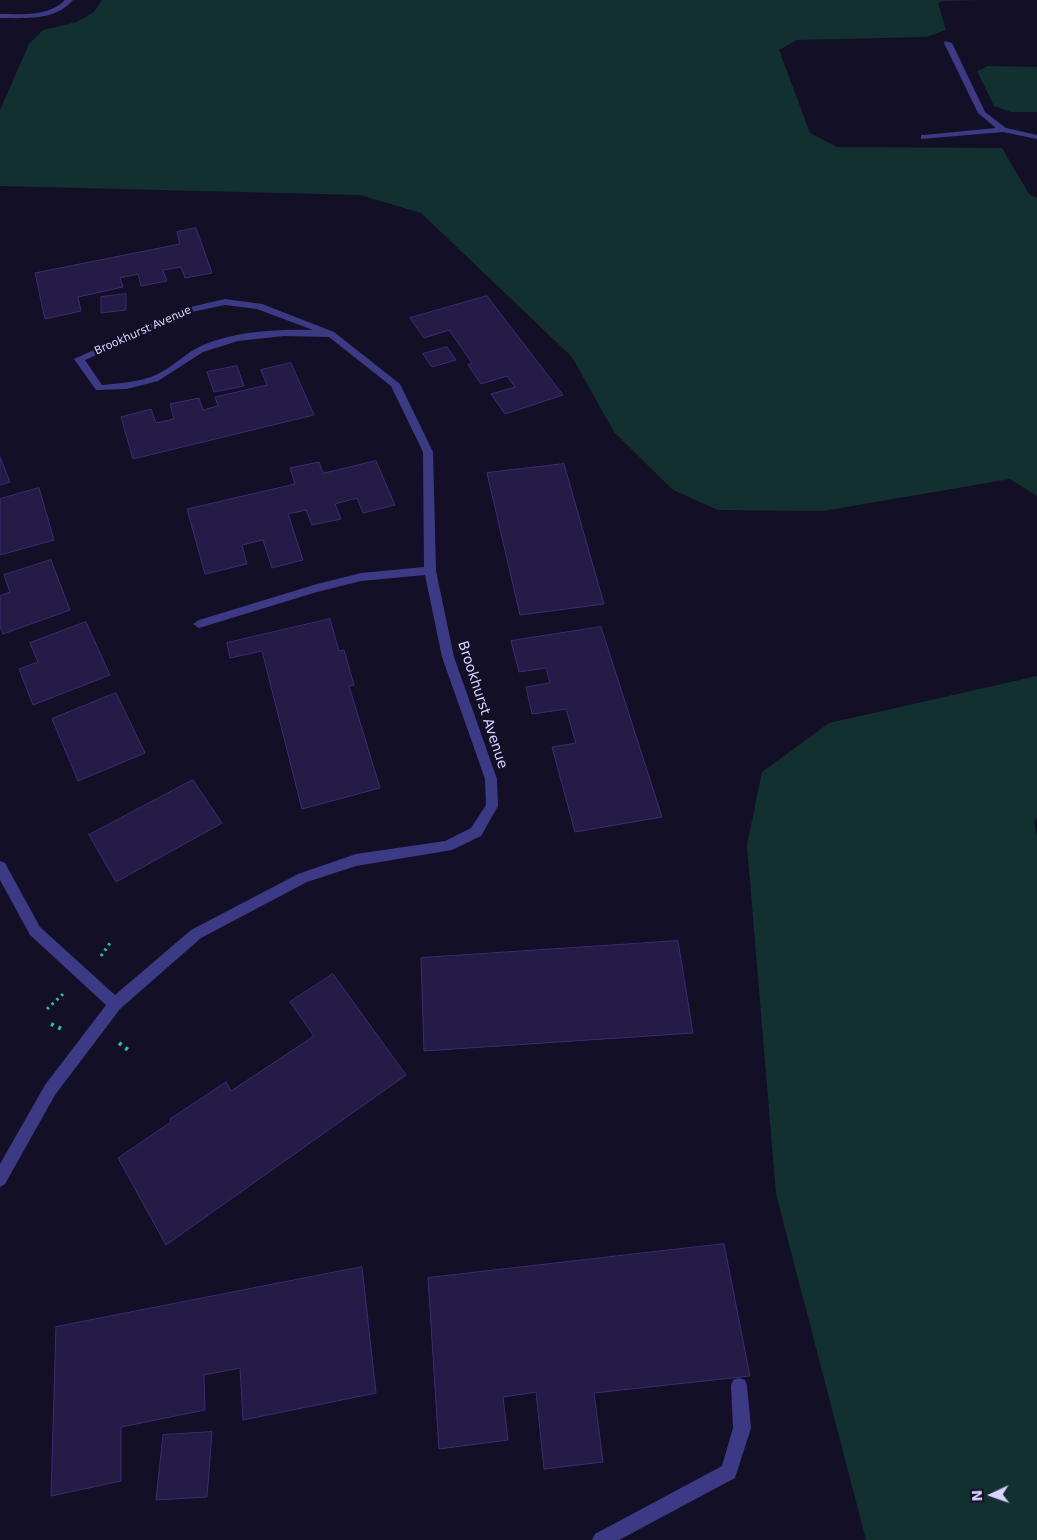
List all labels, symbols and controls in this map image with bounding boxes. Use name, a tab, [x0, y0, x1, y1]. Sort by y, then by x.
street label: Brookhurst Avenue	[93, 304, 193, 358]
street label: Brookhurst Avenue	[453, 639, 511, 771]
north arrow	[967, 1470, 1017, 1520]
text: N	[969, 1490, 985, 1502]

